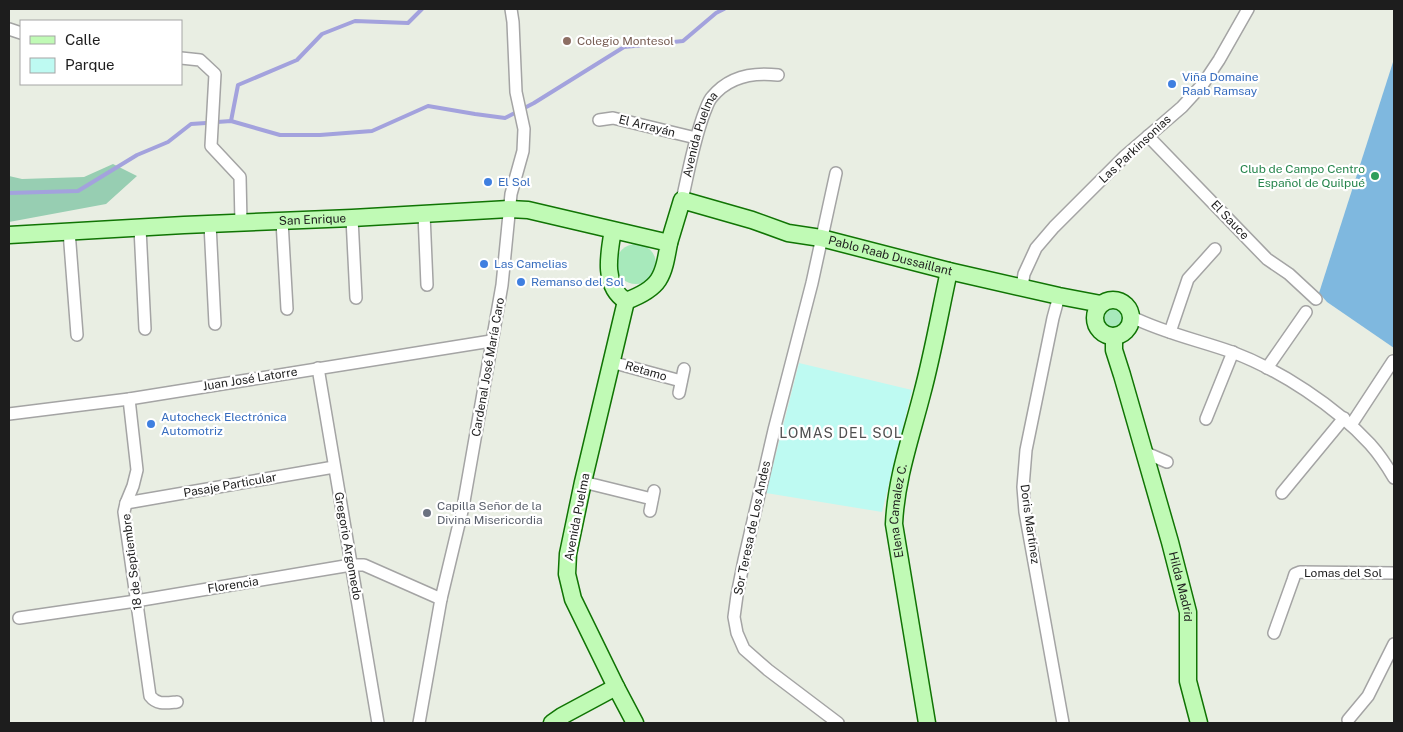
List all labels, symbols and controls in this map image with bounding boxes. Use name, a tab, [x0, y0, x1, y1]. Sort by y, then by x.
legend	[20, 20, 182, 85]
text: Calle	[65, 31, 101, 48]
place label: Colegio Montesol	[577, 34, 674, 48]
marker: Colegio Montesol	[561, 35, 573, 47]
text: Parque	[65, 56, 115, 73]
place label: Viña Domaine Raab Ramsay	[1182, 70, 1259, 98]
marker: Viña Domaine Raab Ramsay	[1166, 78, 1178, 90]
street label: Avenida Puelma	[680, 89, 720, 179]
street label: El Arrayán	[617, 112, 677, 140]
street label: Las Parkinsonias	[1096, 112, 1174, 186]
place label: Club de Campo Centro Español de Quilpué	[1240, 162, 1365, 190]
marker: Club de Campo Centro Español de Quilpué	[1369, 170, 1381, 182]
place label: El Sol	[498, 175, 531, 189]
marker: El Sol	[482, 176, 494, 188]
street label: El Sauce	[1208, 198, 1252, 243]
street label: San Enrique	[279, 211, 347, 228]
street label: Pablo Raab Dussaillant	[827, 233, 954, 279]
place label: Las Camelias	[494, 257, 567, 271]
marker: Las Camelias	[478, 258, 490, 270]
place label: Remanso del Sol	[531, 275, 624, 289]
marker: Remanso del Sol	[515, 276, 527, 288]
street label: Cardenal José María Caro	[469, 296, 507, 438]
street label: Retamo	[623, 358, 669, 384]
street label: Juan José Latorre	[202, 365, 299, 393]
place label: Autocheck Electrónica Automotriz	[161, 410, 287, 438]
marker: Autocheck Electrónica Automotriz	[145, 418, 157, 430]
district label: LOMAS DEL SOL	[779, 425, 903, 441]
street label: Sor Teresa de Los Andes	[731, 460, 773, 596]
street label: Elena Camalez C.	[887, 462, 910, 559]
street label: Pasaje Particular	[182, 470, 278, 500]
street label: Avenida Puelma	[562, 472, 592, 562]
street label: Doris Martínez	[1017, 483, 1043, 565]
street label: Gregorio Argomedo	[332, 491, 364, 601]
place label: Capilla Señor de la Divina Misericordia	[437, 499, 543, 527]
marker: Capilla Señor de la Divina Misericordia	[421, 507, 433, 519]
street label: 18 de Septiembre	[119, 513, 145, 611]
street label: Hilda Madrid	[1166, 550, 1195, 622]
street label: Lomas del Sol	[1304, 566, 1382, 580]
street label: Florencia	[206, 574, 260, 596]

